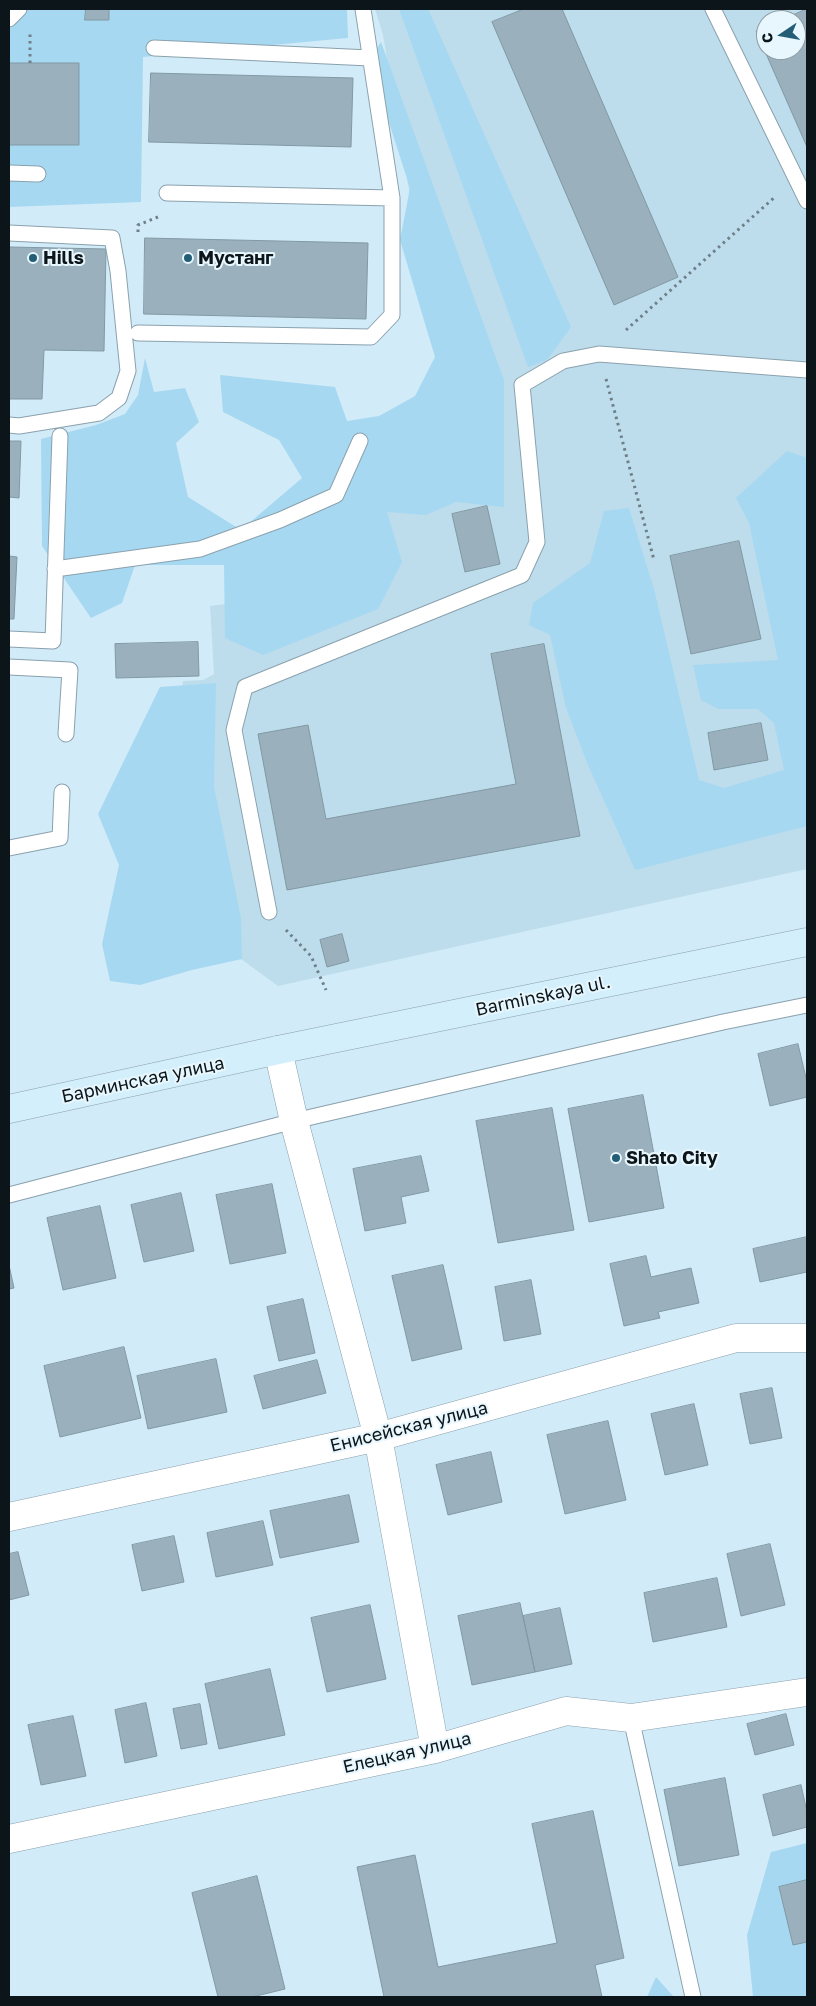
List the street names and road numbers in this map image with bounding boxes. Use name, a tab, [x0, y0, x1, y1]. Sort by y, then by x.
street label: Barminskaya ul.	[473, 971, 613, 1021]
street label: Барминская улица	[60, 1052, 226, 1108]
street label: Енисейская улица	[328, 1397, 490, 1457]
street label: Елецкая улица	[341, 1728, 473, 1778]

